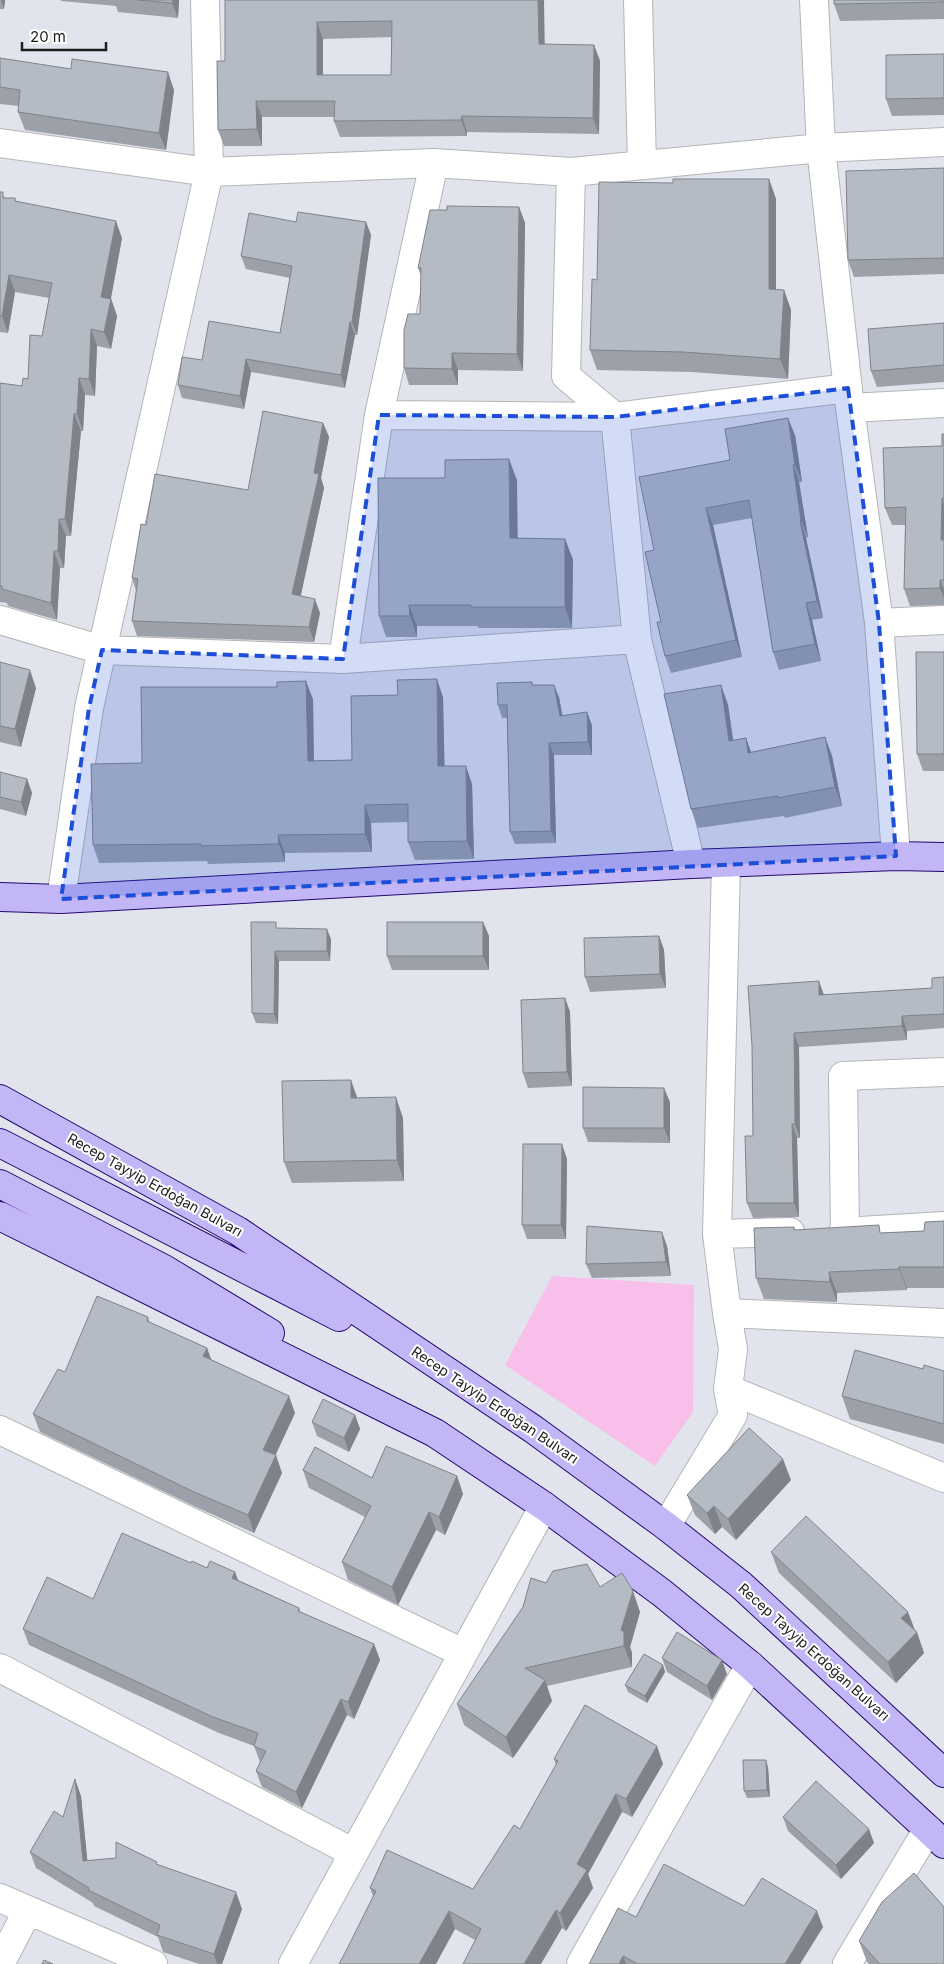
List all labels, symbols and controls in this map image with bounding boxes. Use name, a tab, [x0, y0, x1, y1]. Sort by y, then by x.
scale bar	[22, 20, 106, 52]
text: 20 m	[30, 27, 66, 46]
street label: Recep Tayyip Erdoğan Bulvarı	[65, 1129, 246, 1240]
street label: Recep Tayyip Erdoğan Bulvarı	[409, 1342, 582, 1467]
street label: Recep Tayyip Erdoğan Bulvarı	[735, 1579, 893, 1724]

